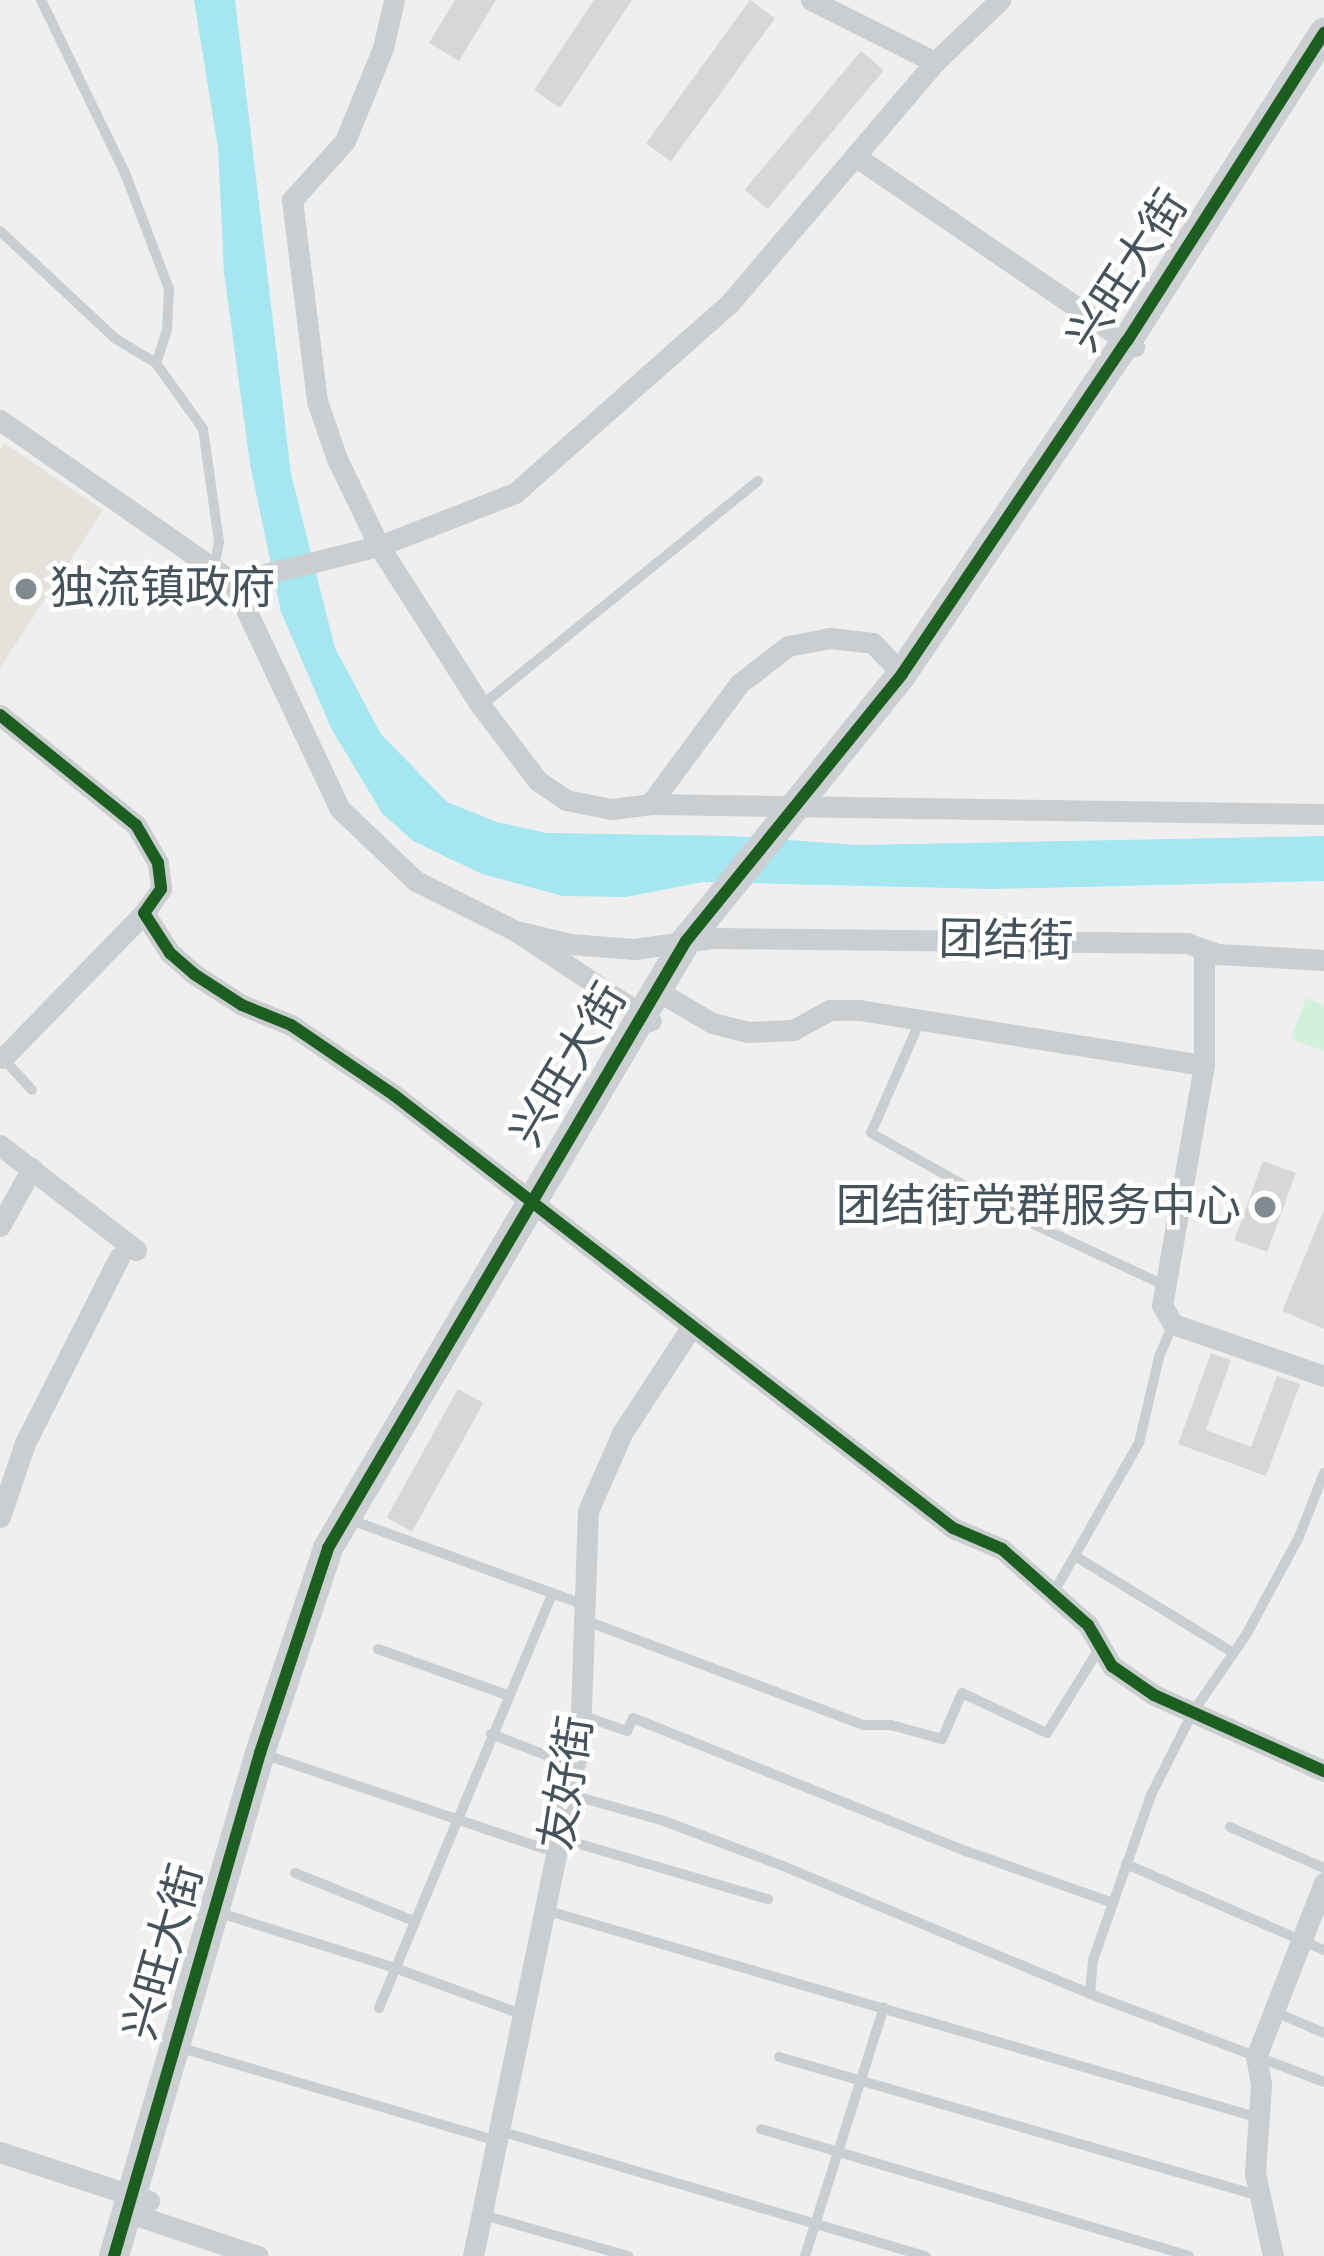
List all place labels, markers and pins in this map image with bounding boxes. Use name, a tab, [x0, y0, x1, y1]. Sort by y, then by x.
place label: 独流镇政府	[50, 562, 275, 616]
marker: 独流镇政府	[13, 576, 39, 602]
place label: 团结街党群服务中心	[836, 1180, 1241, 1234]
marker: 团结街党群服务中心	[1252, 1194, 1278, 1220]

